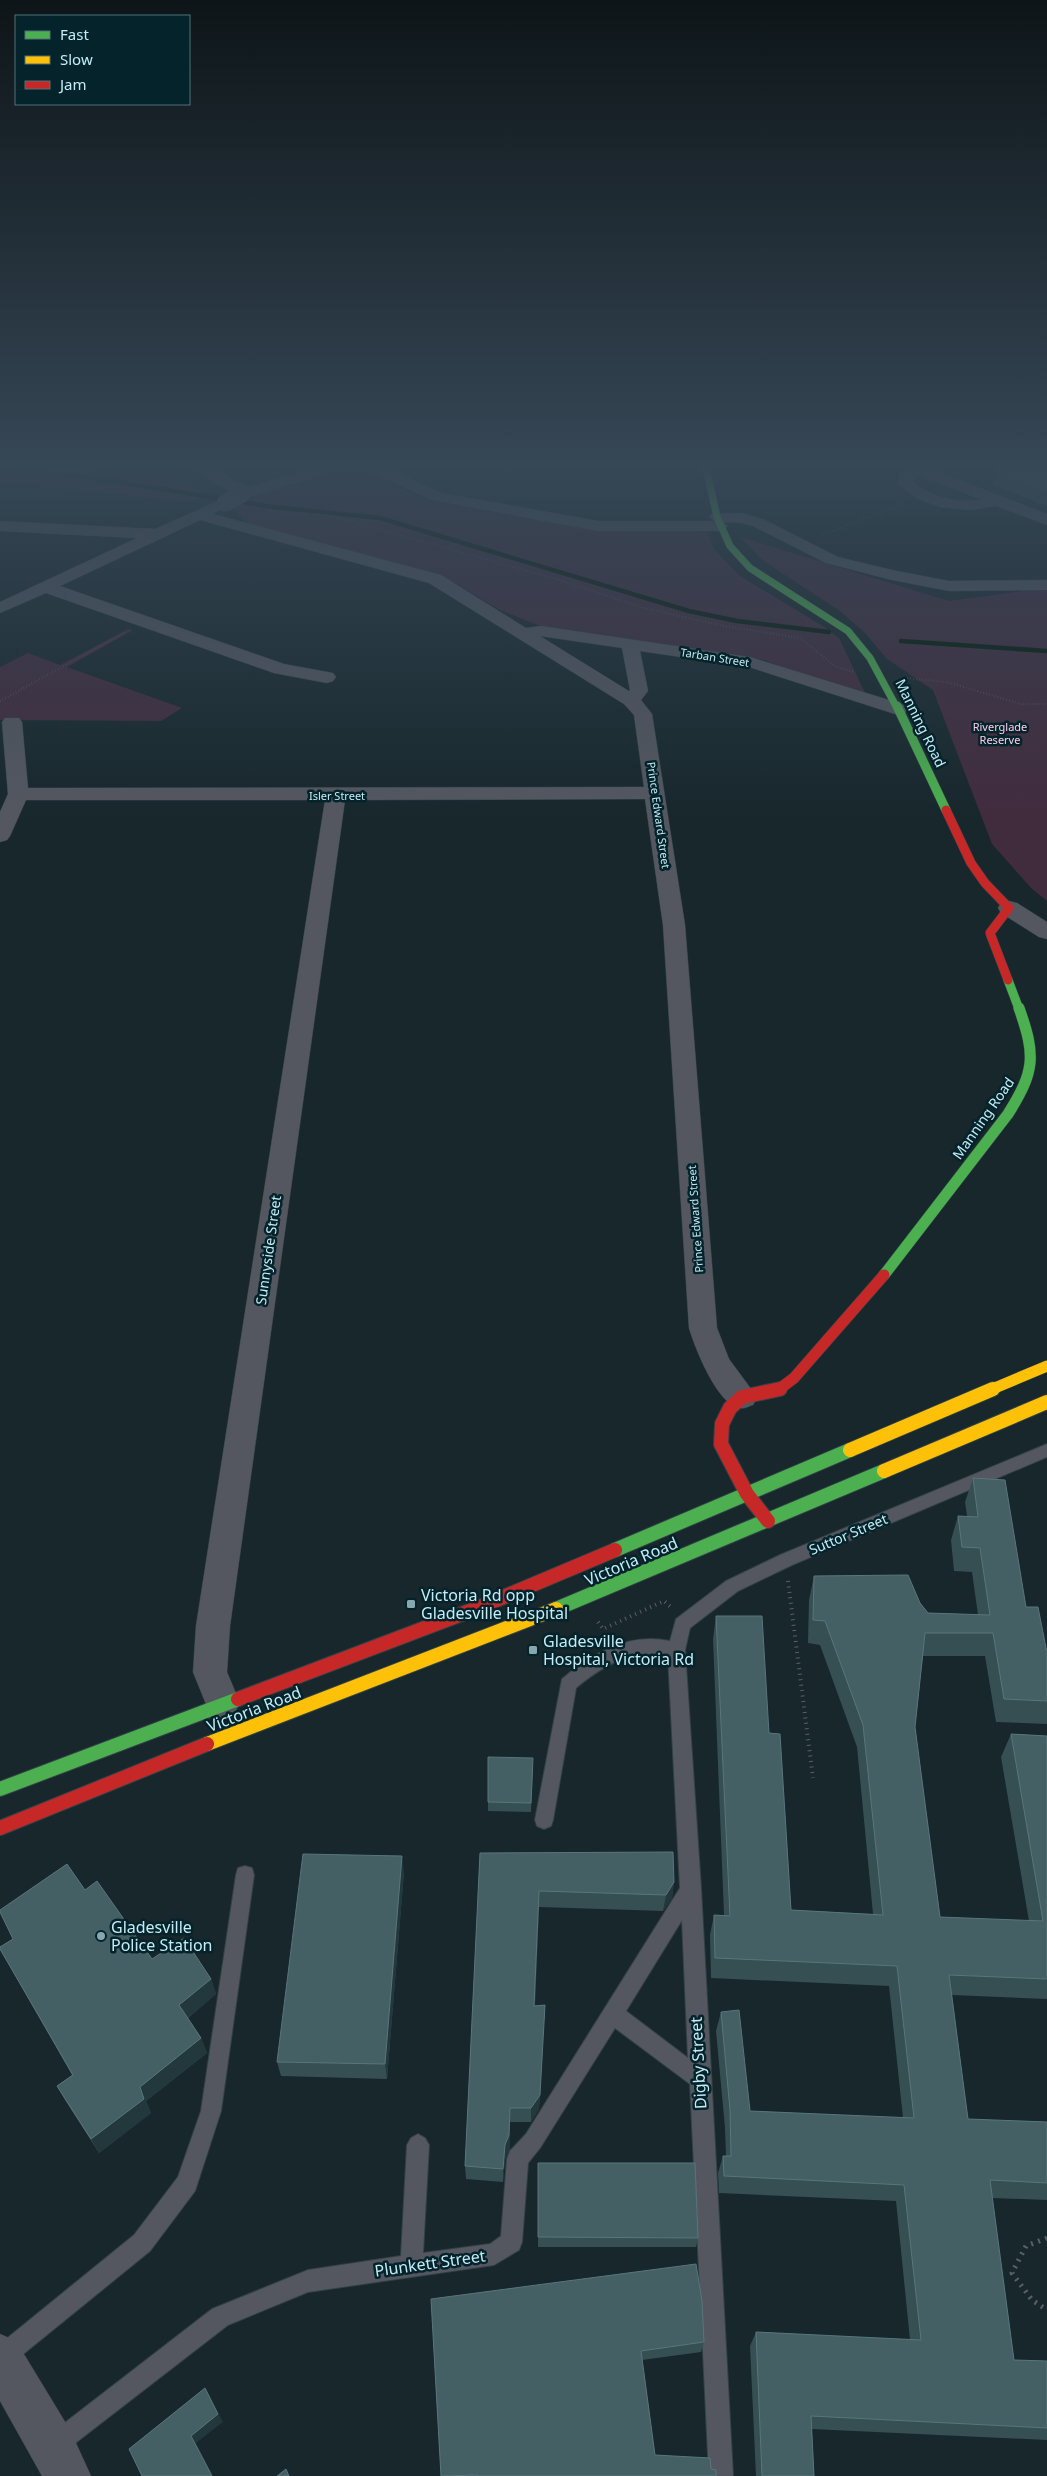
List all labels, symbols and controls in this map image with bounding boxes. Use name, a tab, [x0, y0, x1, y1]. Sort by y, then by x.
legend	[15, 15, 190, 105]
text: Fast	[60, 24, 89, 44]
text: Slow	[60, 49, 93, 69]
text: Jam	[58, 74, 87, 94]
street label: Tarban Street	[680, 644, 750, 670]
street label: Manning Road	[891, 676, 951, 770]
park label: Riverglade Reserve	[973, 719, 1027, 747]
street label: Prince Edward Street	[644, 761, 674, 869]
street label: Isler Street	[309, 788, 365, 803]
street label: Manning Road	[948, 1073, 1018, 1163]
street label: Prince Edward Street	[684, 1165, 706, 1273]
street label: Sunnyside Street	[251, 1194, 285, 1306]
street label: Suttor Street	[806, 1509, 890, 1559]
street label: Victoria Road	[581, 1531, 681, 1591]
place label: Victoria Rd opp Gladesville Hospital	[421, 1584, 568, 1624]
marker: Victoria Rd opp Gladesville Hospital	[405, 1598, 417, 1610]
place label: Gladesville Hospital, Victoria Rd	[543, 1630, 694, 1670]
marker: Gladesville Hospital, Victoria Rd	[527, 1644, 539, 1656]
street label: Victoria Road	[204, 1681, 304, 1737]
place label: Gladesville Police Station	[111, 1916, 213, 1956]
marker: Gladesville Police Station	[95, 1930, 107, 1942]
street label: Digby Street	[685, 2016, 711, 2110]
street label: Plunkett Street	[373, 2244, 487, 2282]

